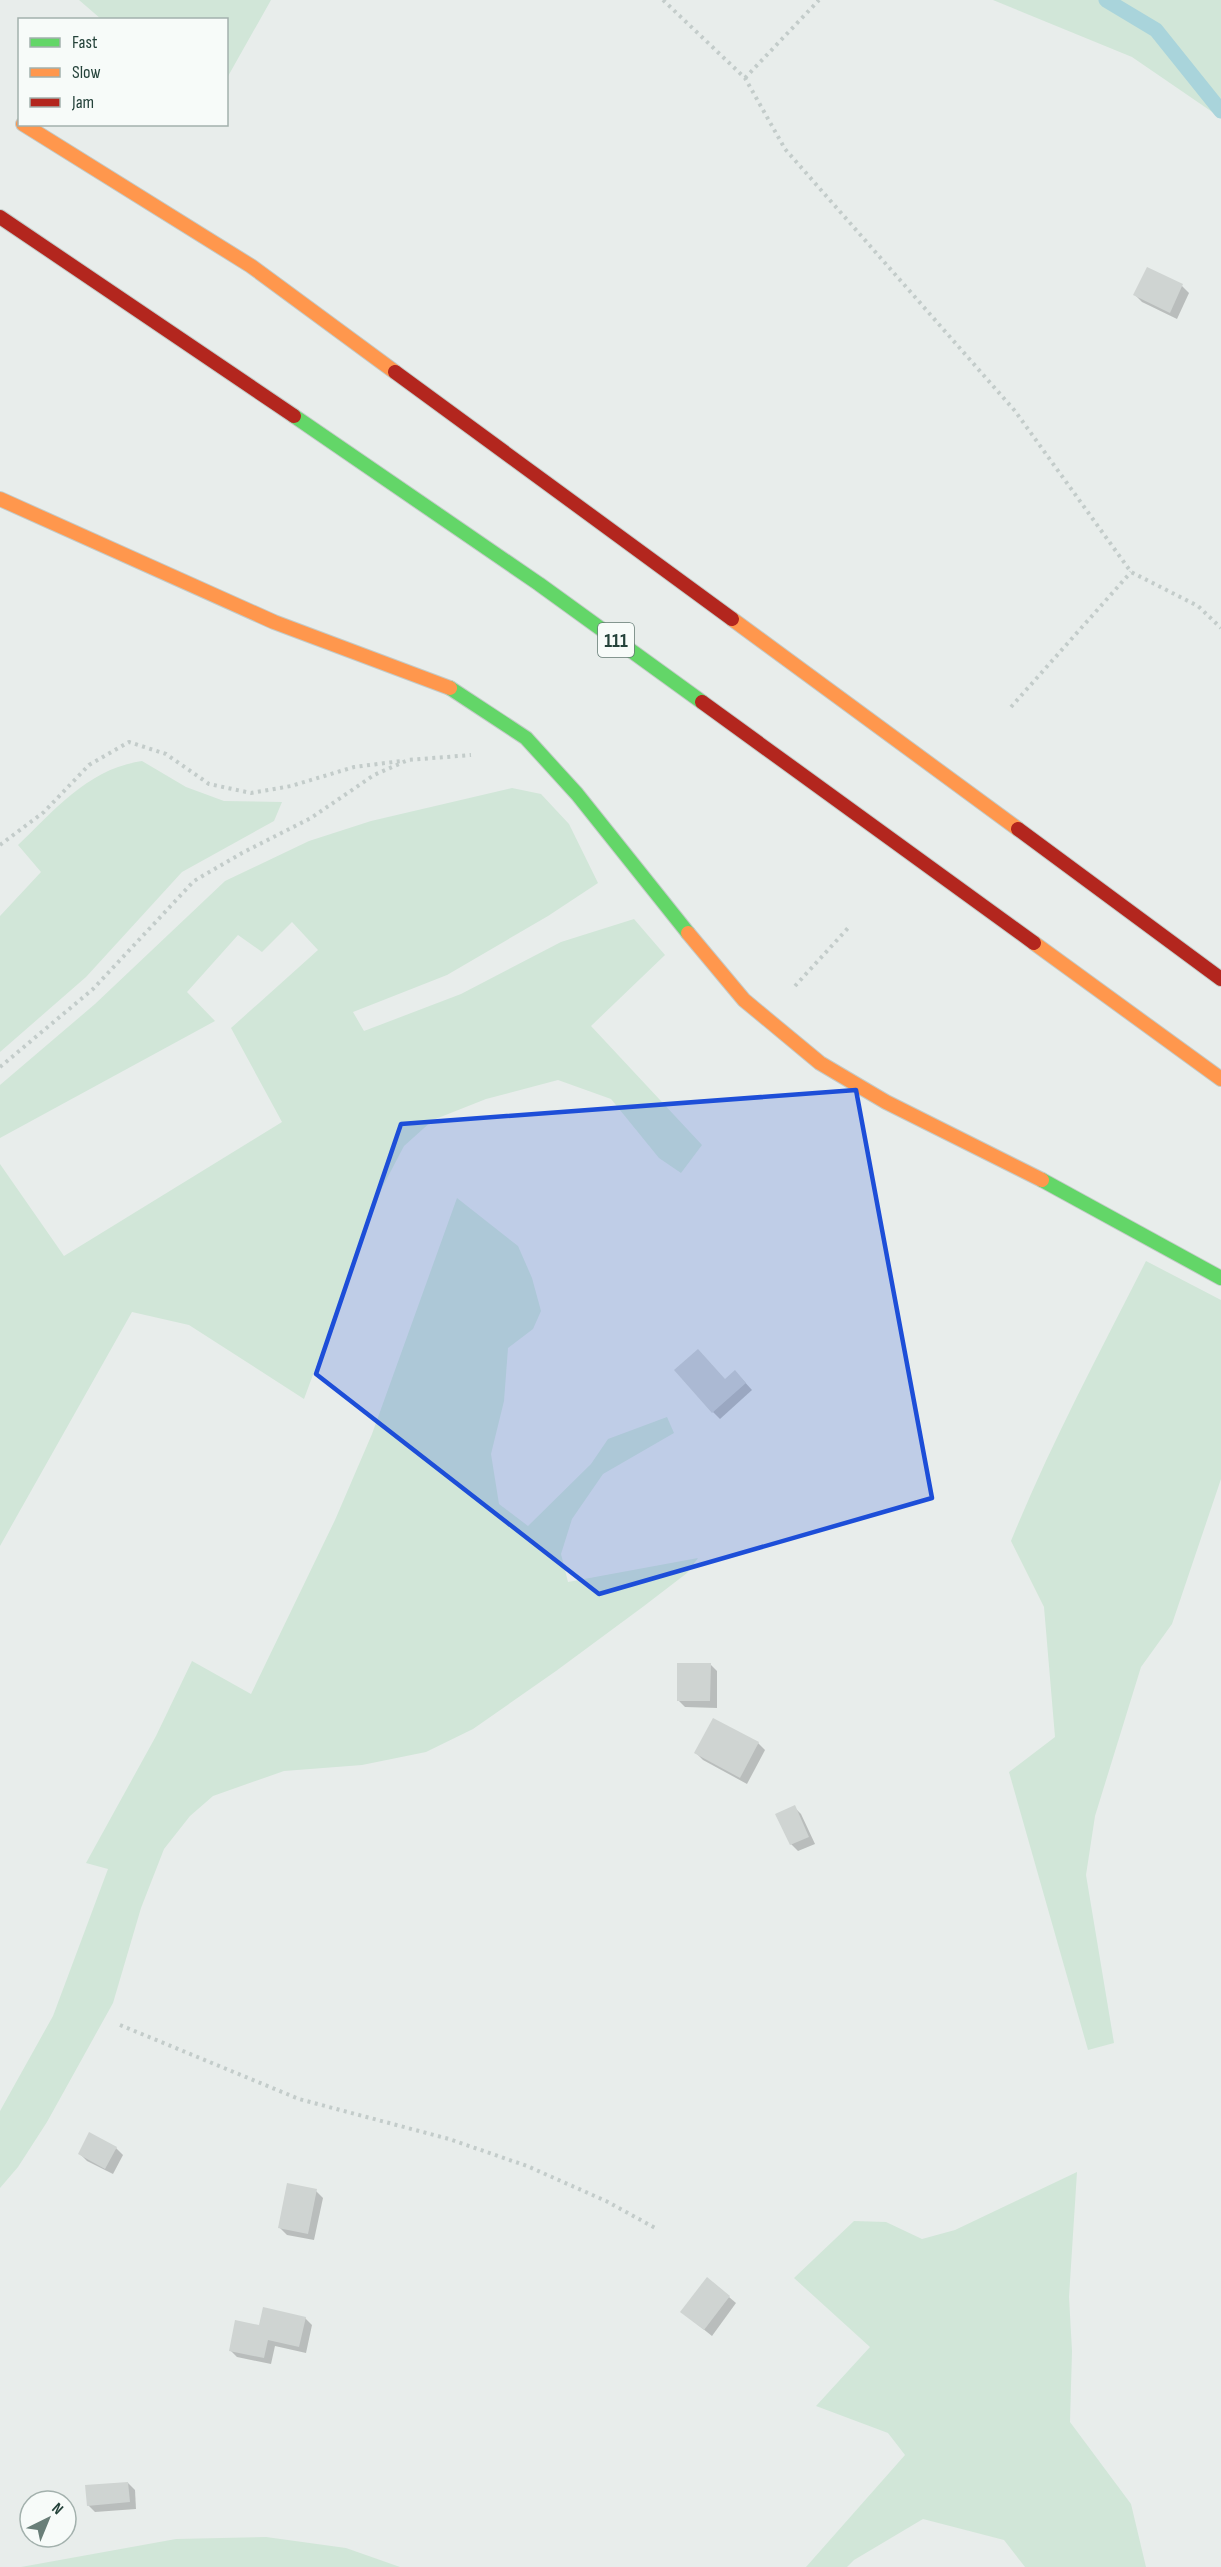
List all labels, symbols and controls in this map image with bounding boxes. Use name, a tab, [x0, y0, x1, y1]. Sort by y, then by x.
legend	[18, 18, 228, 126]
text: Fast	[72, 32, 98, 53]
text: Slow	[72, 62, 101, 83]
text: Jam	[71, 92, 94, 113]
road number: 111	[598, 623, 634, 657]
north arrow	[18, 2489, 78, 2549]
text: N	[48, 2499, 67, 2519]

